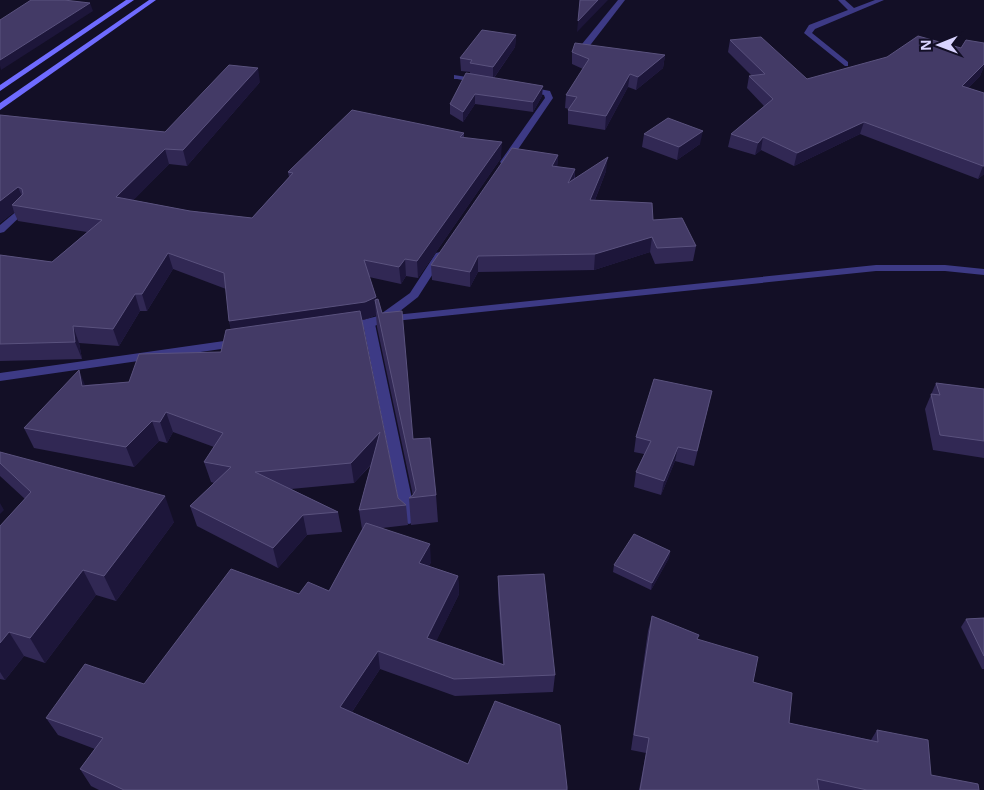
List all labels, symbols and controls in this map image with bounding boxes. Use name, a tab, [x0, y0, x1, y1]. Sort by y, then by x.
north arrow	[914, 20, 964, 70]
text: N	[916, 39, 935, 51]

